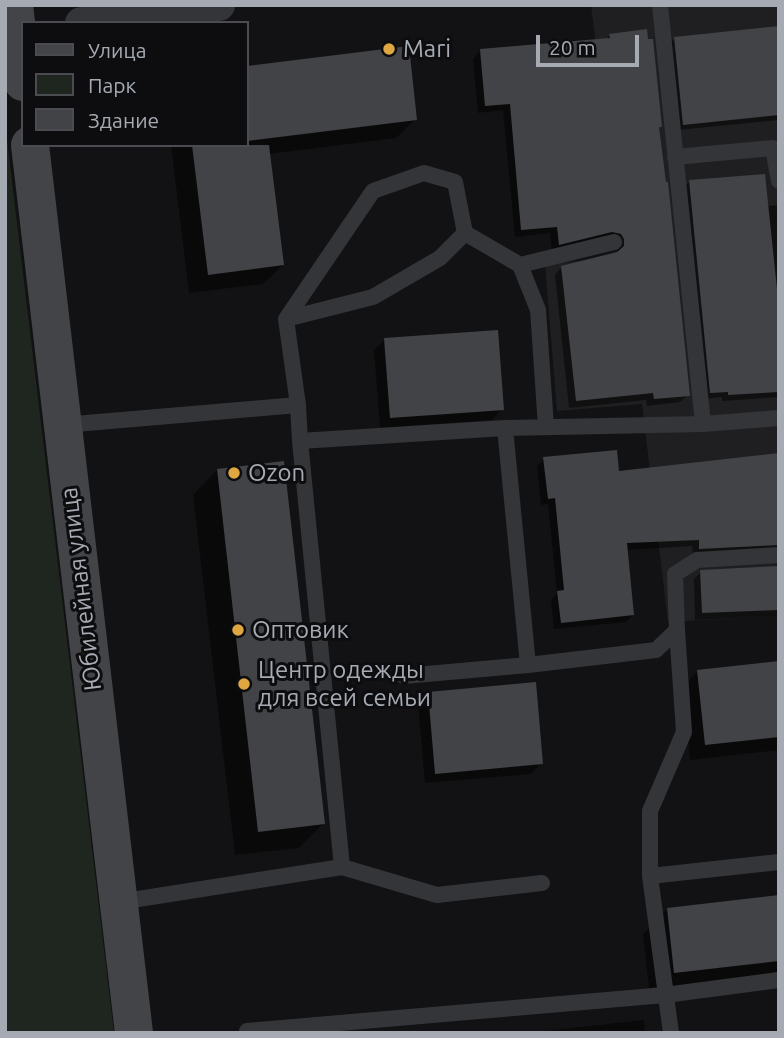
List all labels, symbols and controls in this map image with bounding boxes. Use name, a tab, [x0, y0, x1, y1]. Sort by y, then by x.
legend	[21, 21, 248, 147]
scale bar	[539, 21, 642, 65]
place label: Mari	[403, 35, 451, 63]
text: 20 m	[549, 35, 596, 59]
text: Улица	[88, 38, 146, 62]
marker: Mari	[381, 41, 397, 57]
text: Парк	[88, 73, 136, 97]
text: Здание	[88, 108, 159, 132]
place label: Ozon	[248, 459, 305, 487]
marker: Ozon	[226, 465, 242, 481]
street label: Юбилейная улица	[54, 486, 108, 692]
place label: Оптовик	[252, 616, 349, 644]
marker: Оптовик	[230, 622, 246, 638]
place label: Центр одежды для всей семьи	[258, 656, 431, 712]
marker: Центр одежды для всей семьи	[236, 676, 252, 692]

